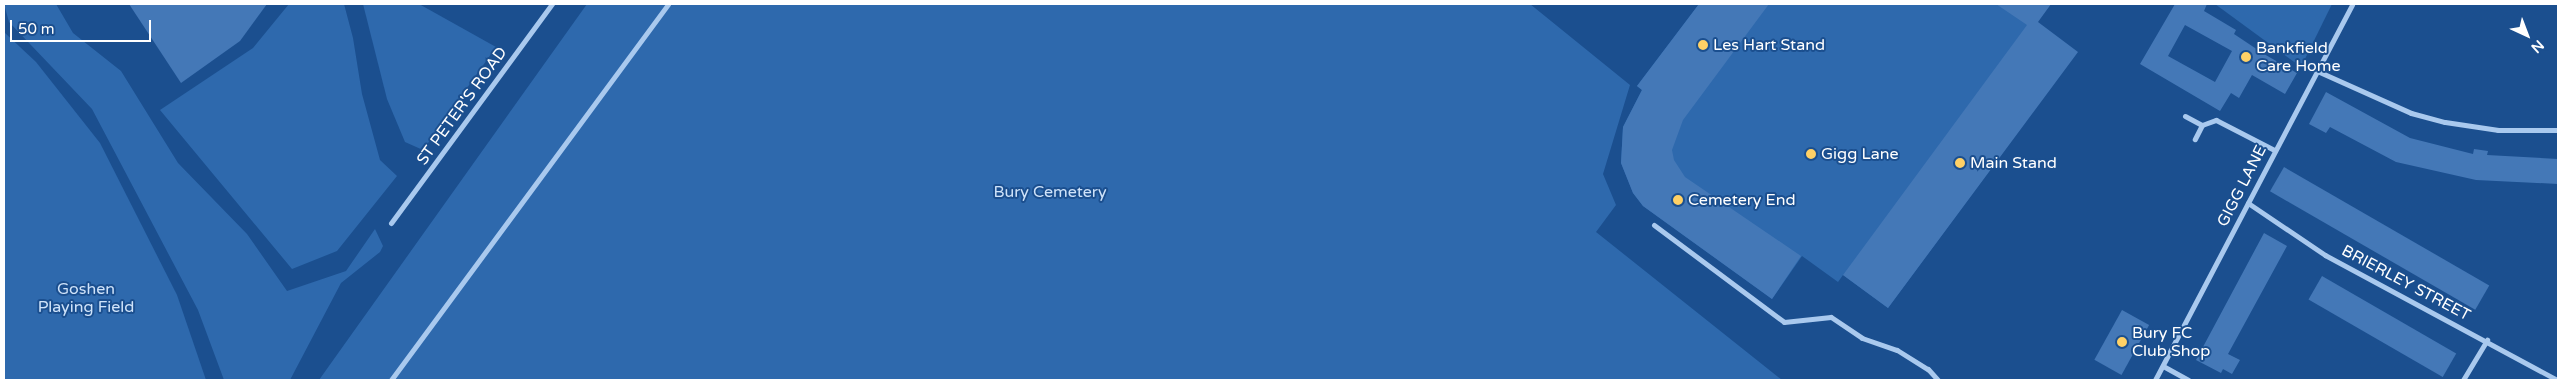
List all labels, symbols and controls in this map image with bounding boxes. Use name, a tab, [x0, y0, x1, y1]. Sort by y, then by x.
scale bar	[12, 10, 154, 42]
north arrow	[2502, 10, 2552, 60]
text: 50 m	[18, 20, 55, 38]
place label: Les Hart Stand	[1713, 35, 1825, 55]
text: N	[2528, 36, 2547, 56]
place label: Bankfield Care Home	[2256, 38, 2341, 76]
marker: Les Hart Stand	[1697, 39, 1709, 51]
street label: ST PETER'S ROAD	[413, 43, 511, 169]
marker: Bankfield Care Home	[2240, 51, 2252, 63]
street label: GIGG LANE	[2213, 142, 2271, 230]
place label: Gigg Lane	[1821, 144, 1898, 164]
marker: Gigg Lane	[1805, 148, 1817, 160]
place label: Main Stand	[1970, 153, 2057, 173]
marker: Main Stand	[1954, 157, 1966, 169]
park label: Bury Cemetery	[993, 182, 1107, 202]
place label: Cemetery End	[1688, 190, 1796, 210]
marker: Cemetery End	[1672, 194, 1684, 206]
street label: BRIERLEY STREET	[2338, 241, 2474, 325]
park label: Goshen Playing Field	[38, 279, 134, 317]
place label: Bury FC Club Shop	[2132, 323, 2210, 361]
marker: Bury FC Club Shop	[2116, 336, 2128, 348]

